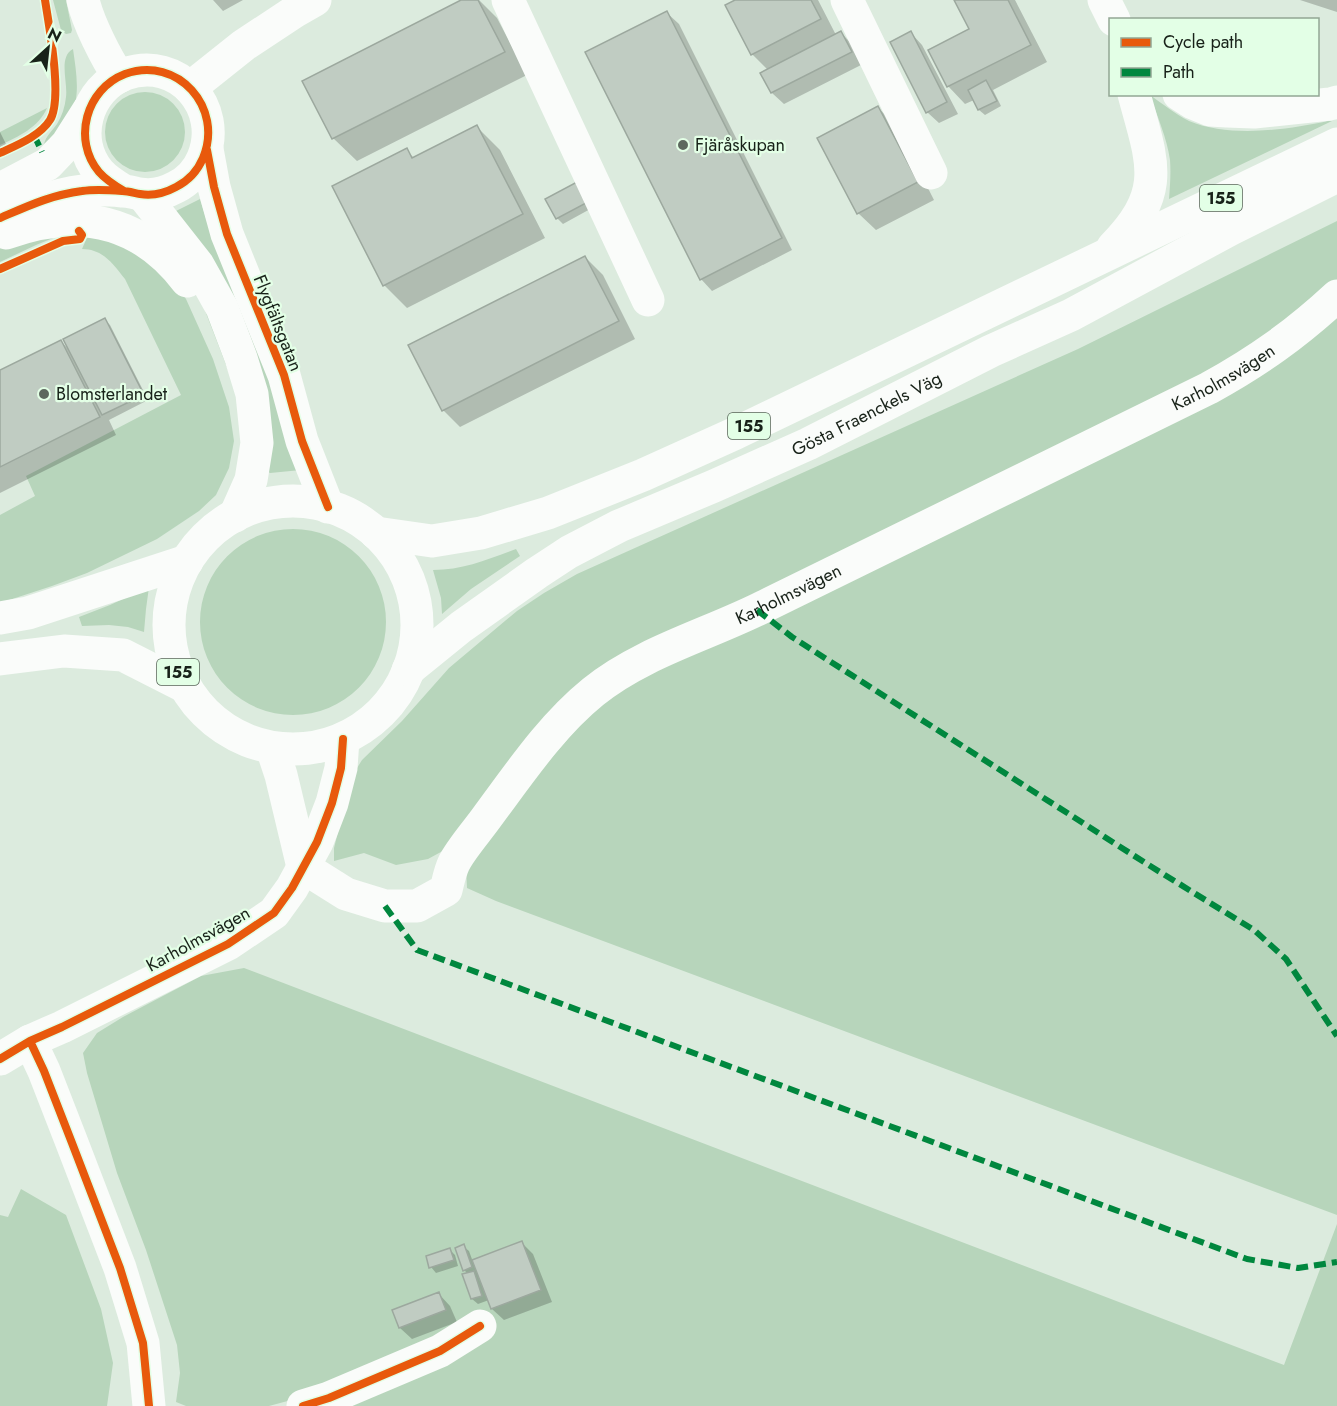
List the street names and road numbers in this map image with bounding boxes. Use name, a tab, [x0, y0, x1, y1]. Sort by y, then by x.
road number: 155	[1200, 185, 1242, 211]
street label: Flygfältsgatan	[247, 271, 309, 375]
street label: Karholmsvägen	[1167, 338, 1280, 417]
street label: Gösta Fraenckels Väg	[788, 365, 946, 463]
road number: 155	[728, 413, 770, 439]
street label: Karholmsvägen	[731, 557, 846, 631]
road number: 155	[157, 659, 199, 685]
street label: Karholmsvägen	[141, 900, 255, 978]

